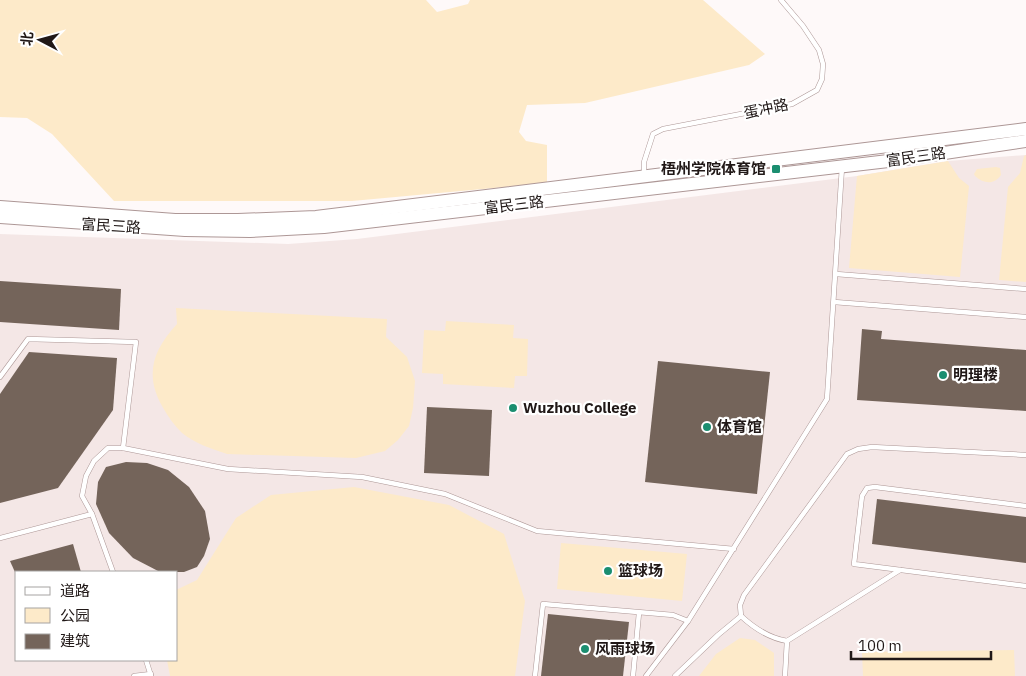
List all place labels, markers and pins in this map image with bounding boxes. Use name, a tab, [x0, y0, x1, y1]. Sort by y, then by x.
place label: 梧州学院体育馆	[661, 159, 766, 178]
marker: 梧州学院体育馆	[770, 163, 782, 175]
place label: 明理楼	[953, 365, 998, 384]
marker: 明理楼	[937, 369, 949, 381]
place label: Wuzhou College	[523, 398, 636, 417]
marker: Wuzhou College	[507, 402, 519, 414]
place label: 体育馆	[717, 417, 762, 436]
marker: 体育馆	[701, 421, 713, 433]
place label: 篮球场	[618, 561, 663, 580]
marker: 篮球场	[602, 565, 614, 577]
place label: 风雨球场	[595, 639, 655, 658]
marker: 风雨球场	[579, 643, 591, 655]

